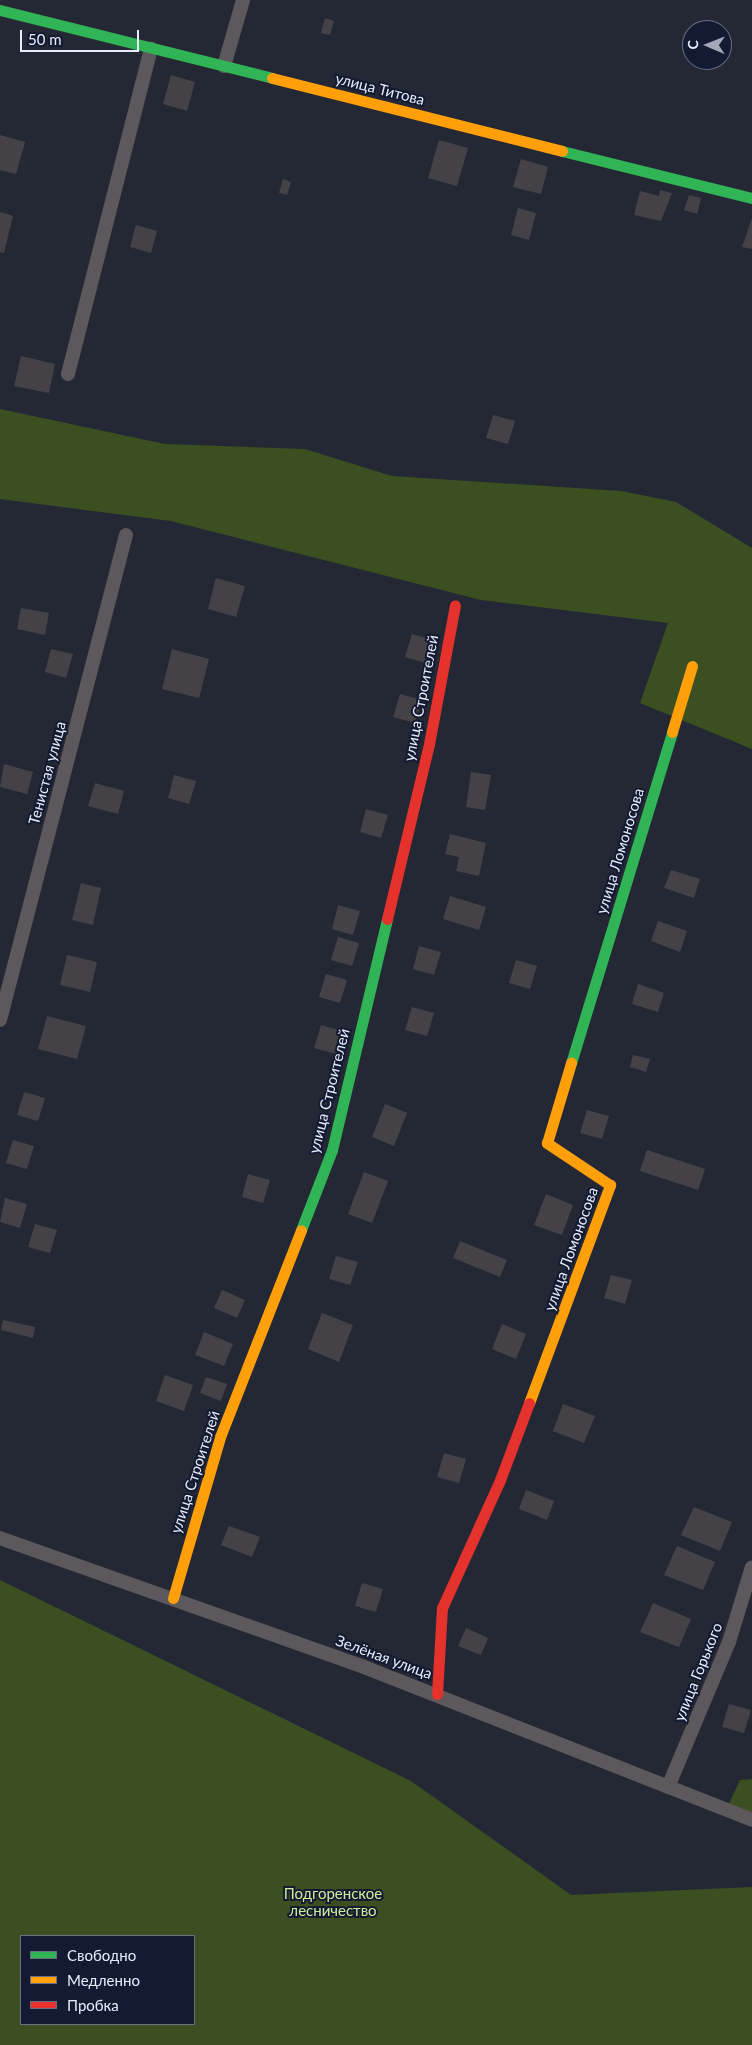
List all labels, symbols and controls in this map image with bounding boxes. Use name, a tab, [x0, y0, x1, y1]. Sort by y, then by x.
scale bar	[22, 20, 141, 52]
north arrow	[682, 20, 732, 70]
text: 50 m	[28, 30, 62, 48]
text: С	[684, 40, 701, 50]
street label: улица Титова	[334, 69, 426, 109]
street label: улица Строителей	[400, 633, 442, 763]
street label: Тенистая улица	[25, 719, 69, 827]
street label: улица Ломоносова	[592, 786, 648, 916]
street label: улица Строителей	[305, 1027, 353, 1155]
street label: улица Ломоносова	[540, 1185, 602, 1313]
street label: улица Строителей	[167, 1408, 223, 1536]
street label: улица Горького	[670, 1620, 726, 1724]
street label: Зелёная улица	[333, 1631, 435, 1683]
park label: Подгоренское лесничество	[284, 1884, 382, 1919]
legend	[20, 1935, 195, 2025]
text: Свободно	[67, 1946, 136, 1964]
text: Медленно	[67, 1971, 140, 1989]
text: Пробка	[67, 1996, 119, 2014]

